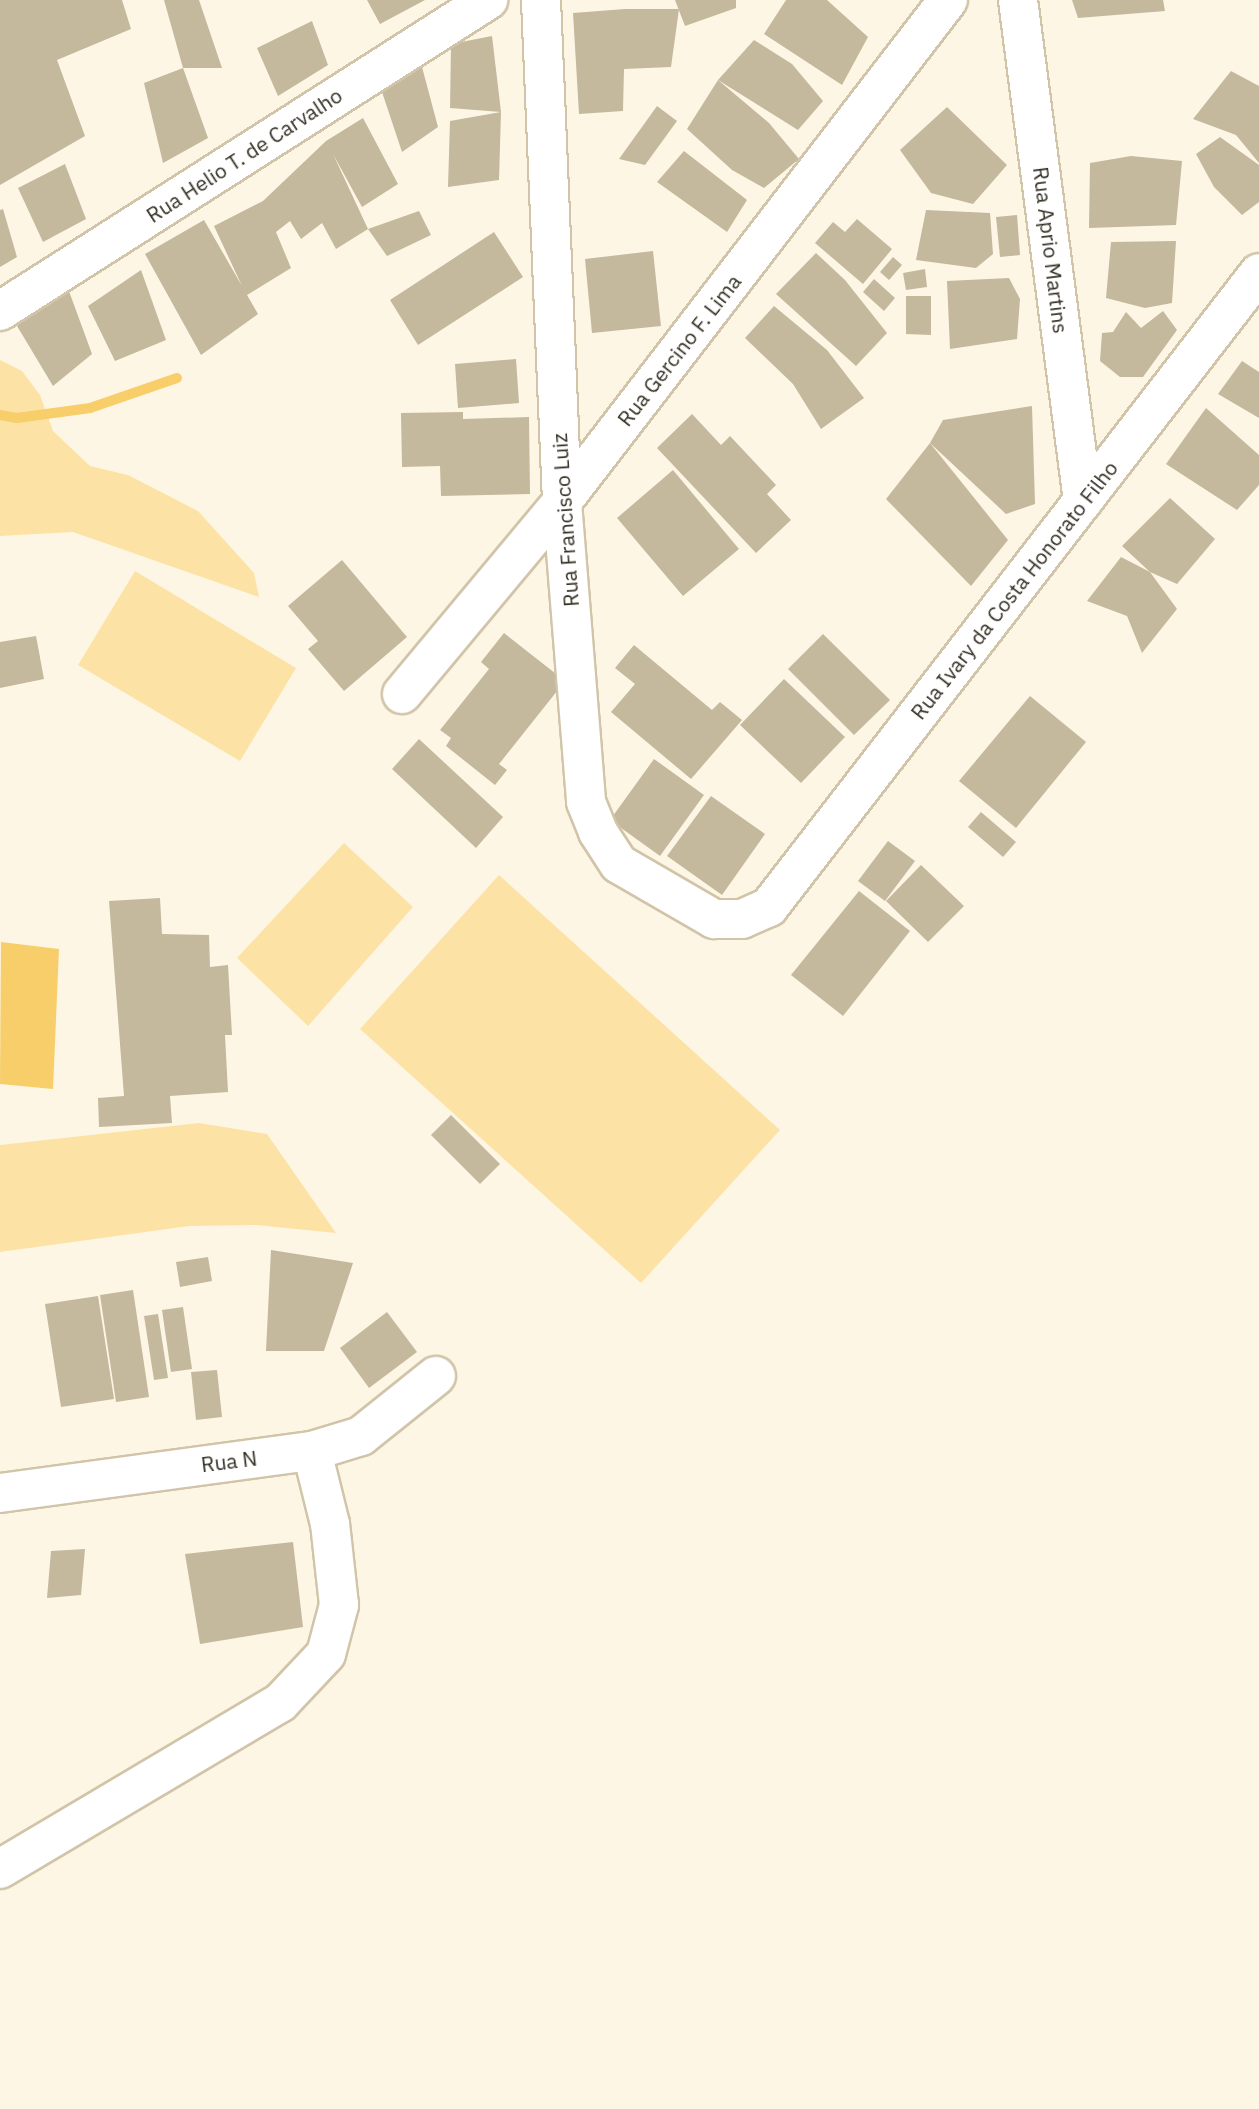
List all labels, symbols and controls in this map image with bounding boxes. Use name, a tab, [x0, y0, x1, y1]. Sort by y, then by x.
street label: Rua Helio T. de Carvalho	[141, 82, 347, 228]
street label: Rua Aprio Martins	[1028, 165, 1074, 335]
street label: Rua Gercino F. Lima	[612, 269, 746, 431]
street label: Rua Francisco Luiz	[546, 432, 584, 608]
street label: Rua Ivary da Costa Honorato Filho	[905, 456, 1123, 724]
street label: Rua N	[199, 1445, 259, 1477]

